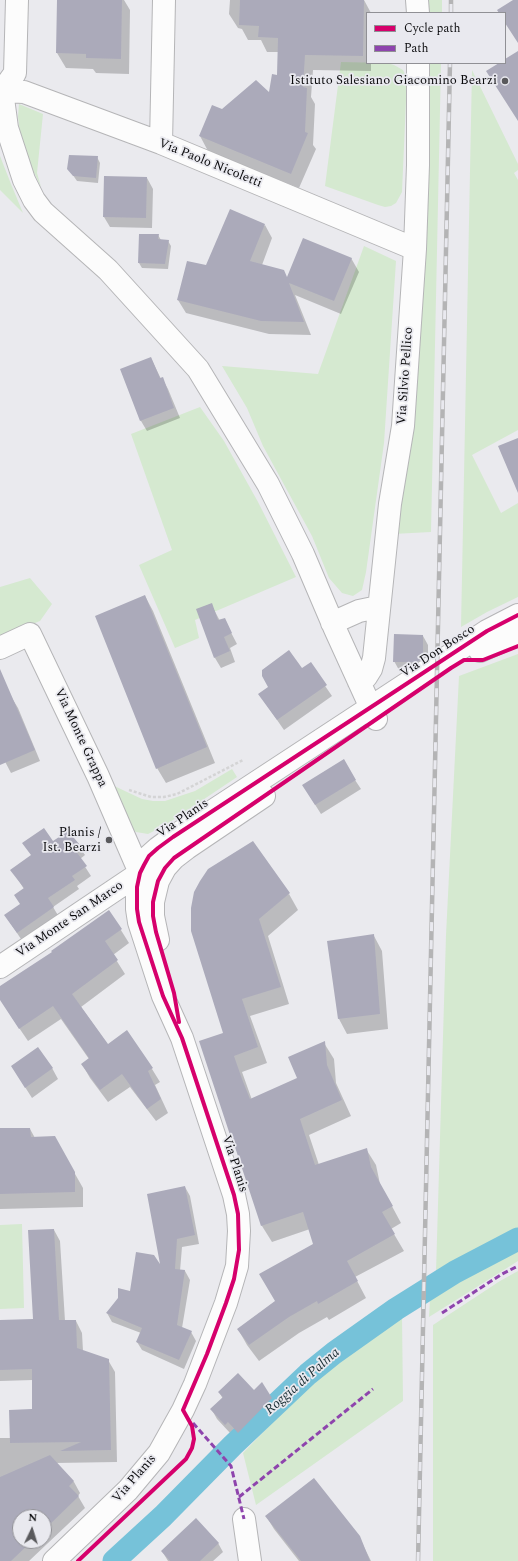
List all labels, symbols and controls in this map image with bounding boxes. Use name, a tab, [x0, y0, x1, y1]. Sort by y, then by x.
legend	[366, 12, 506, 64]
text: Cycle path	[404, 19, 461, 38]
text: Path	[404, 39, 429, 58]
place label: Istituto Salesiano Giacomino Bearzi	[290, 73, 497, 89]
marker: Istituto Salesiano Giacomino Bearzi	[500, 76, 510, 86]
street label: Via Paolo Nicoletti	[156, 136, 264, 192]
street label: Via Silvio Pellico	[395, 327, 417, 425]
street label: Via Don Bosco	[398, 622, 478, 682]
street label: Via Monte Grappa	[50, 686, 110, 790]
street label: Via Planis	[154, 796, 212, 842]
place label: Planis / Ist. Bearzi	[42, 825, 101, 856]
marker: Planis / Ist. Bearzi	[104, 835, 114, 845]
street label: Via Monte San Marco	[13, 878, 127, 962]
street label: Via Planis	[217, 1134, 251, 1194]
water label: Roggia di Palma	[262, 1345, 344, 1419]
street label: Via Planis	[110, 1452, 160, 1506]
north arrow	[12, 1509, 52, 1549]
text: N	[28, 1509, 38, 1526]

